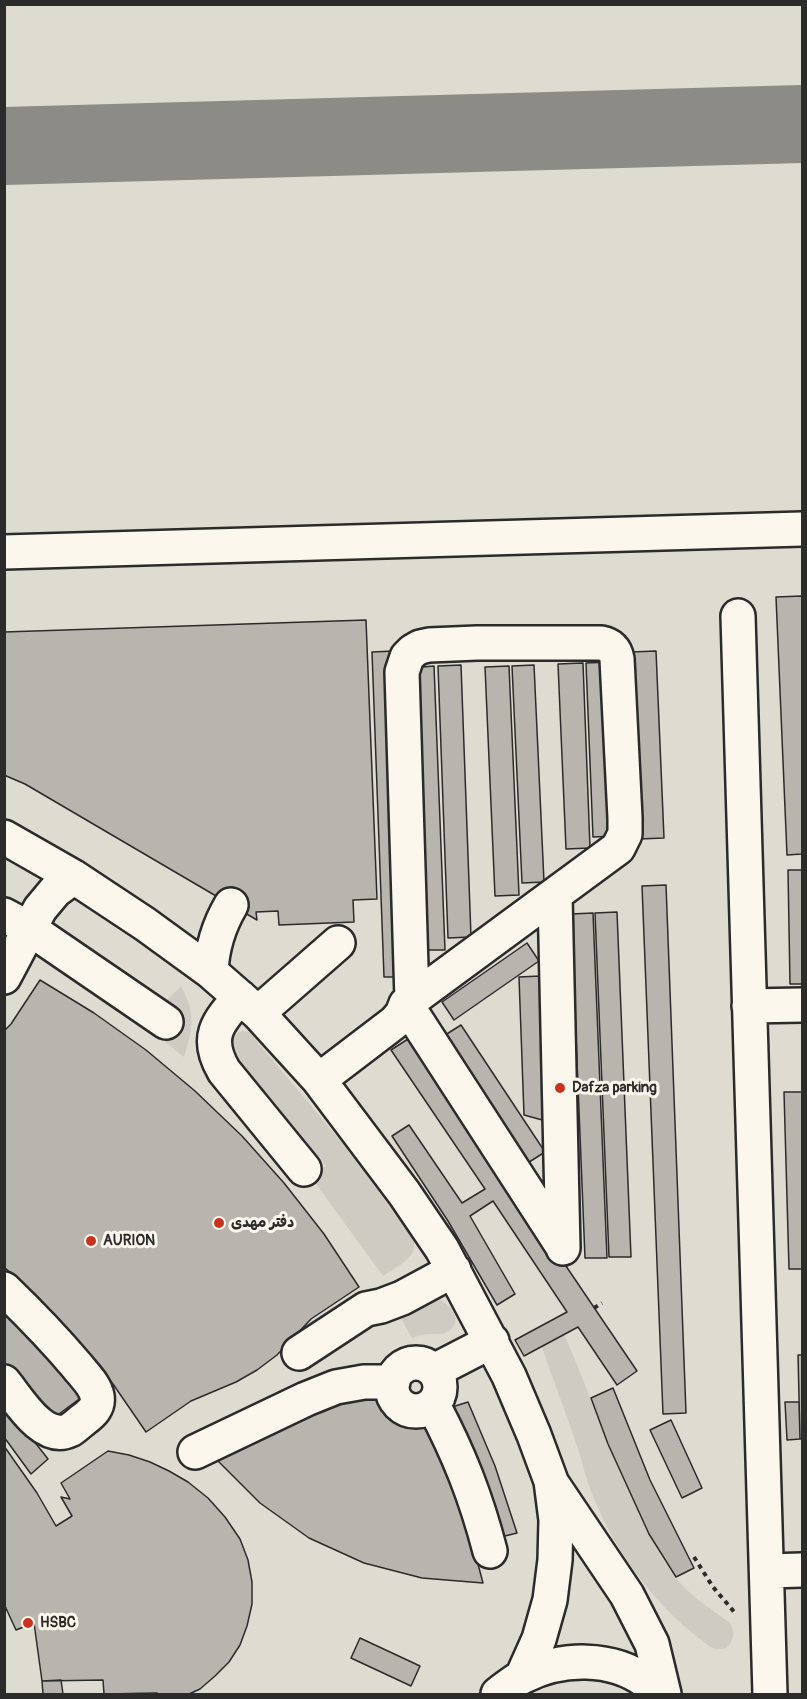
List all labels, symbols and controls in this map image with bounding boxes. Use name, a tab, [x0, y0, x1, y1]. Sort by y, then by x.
place label: Dafza parking	[572, 1079, 657, 1097]
marker: Dafza parking	[553, 1081, 567, 1095]
place label: دفتر مهدى	[231, 1214, 294, 1232]
marker: دفتر مهدى	[212, 1216, 226, 1230]
place label: AURION	[103, 1232, 155, 1250]
marker: AURION	[84, 1234, 98, 1248]
place label: HSBC	[40, 1614, 76, 1632]
marker: HSBC	[21, 1616, 35, 1630]

